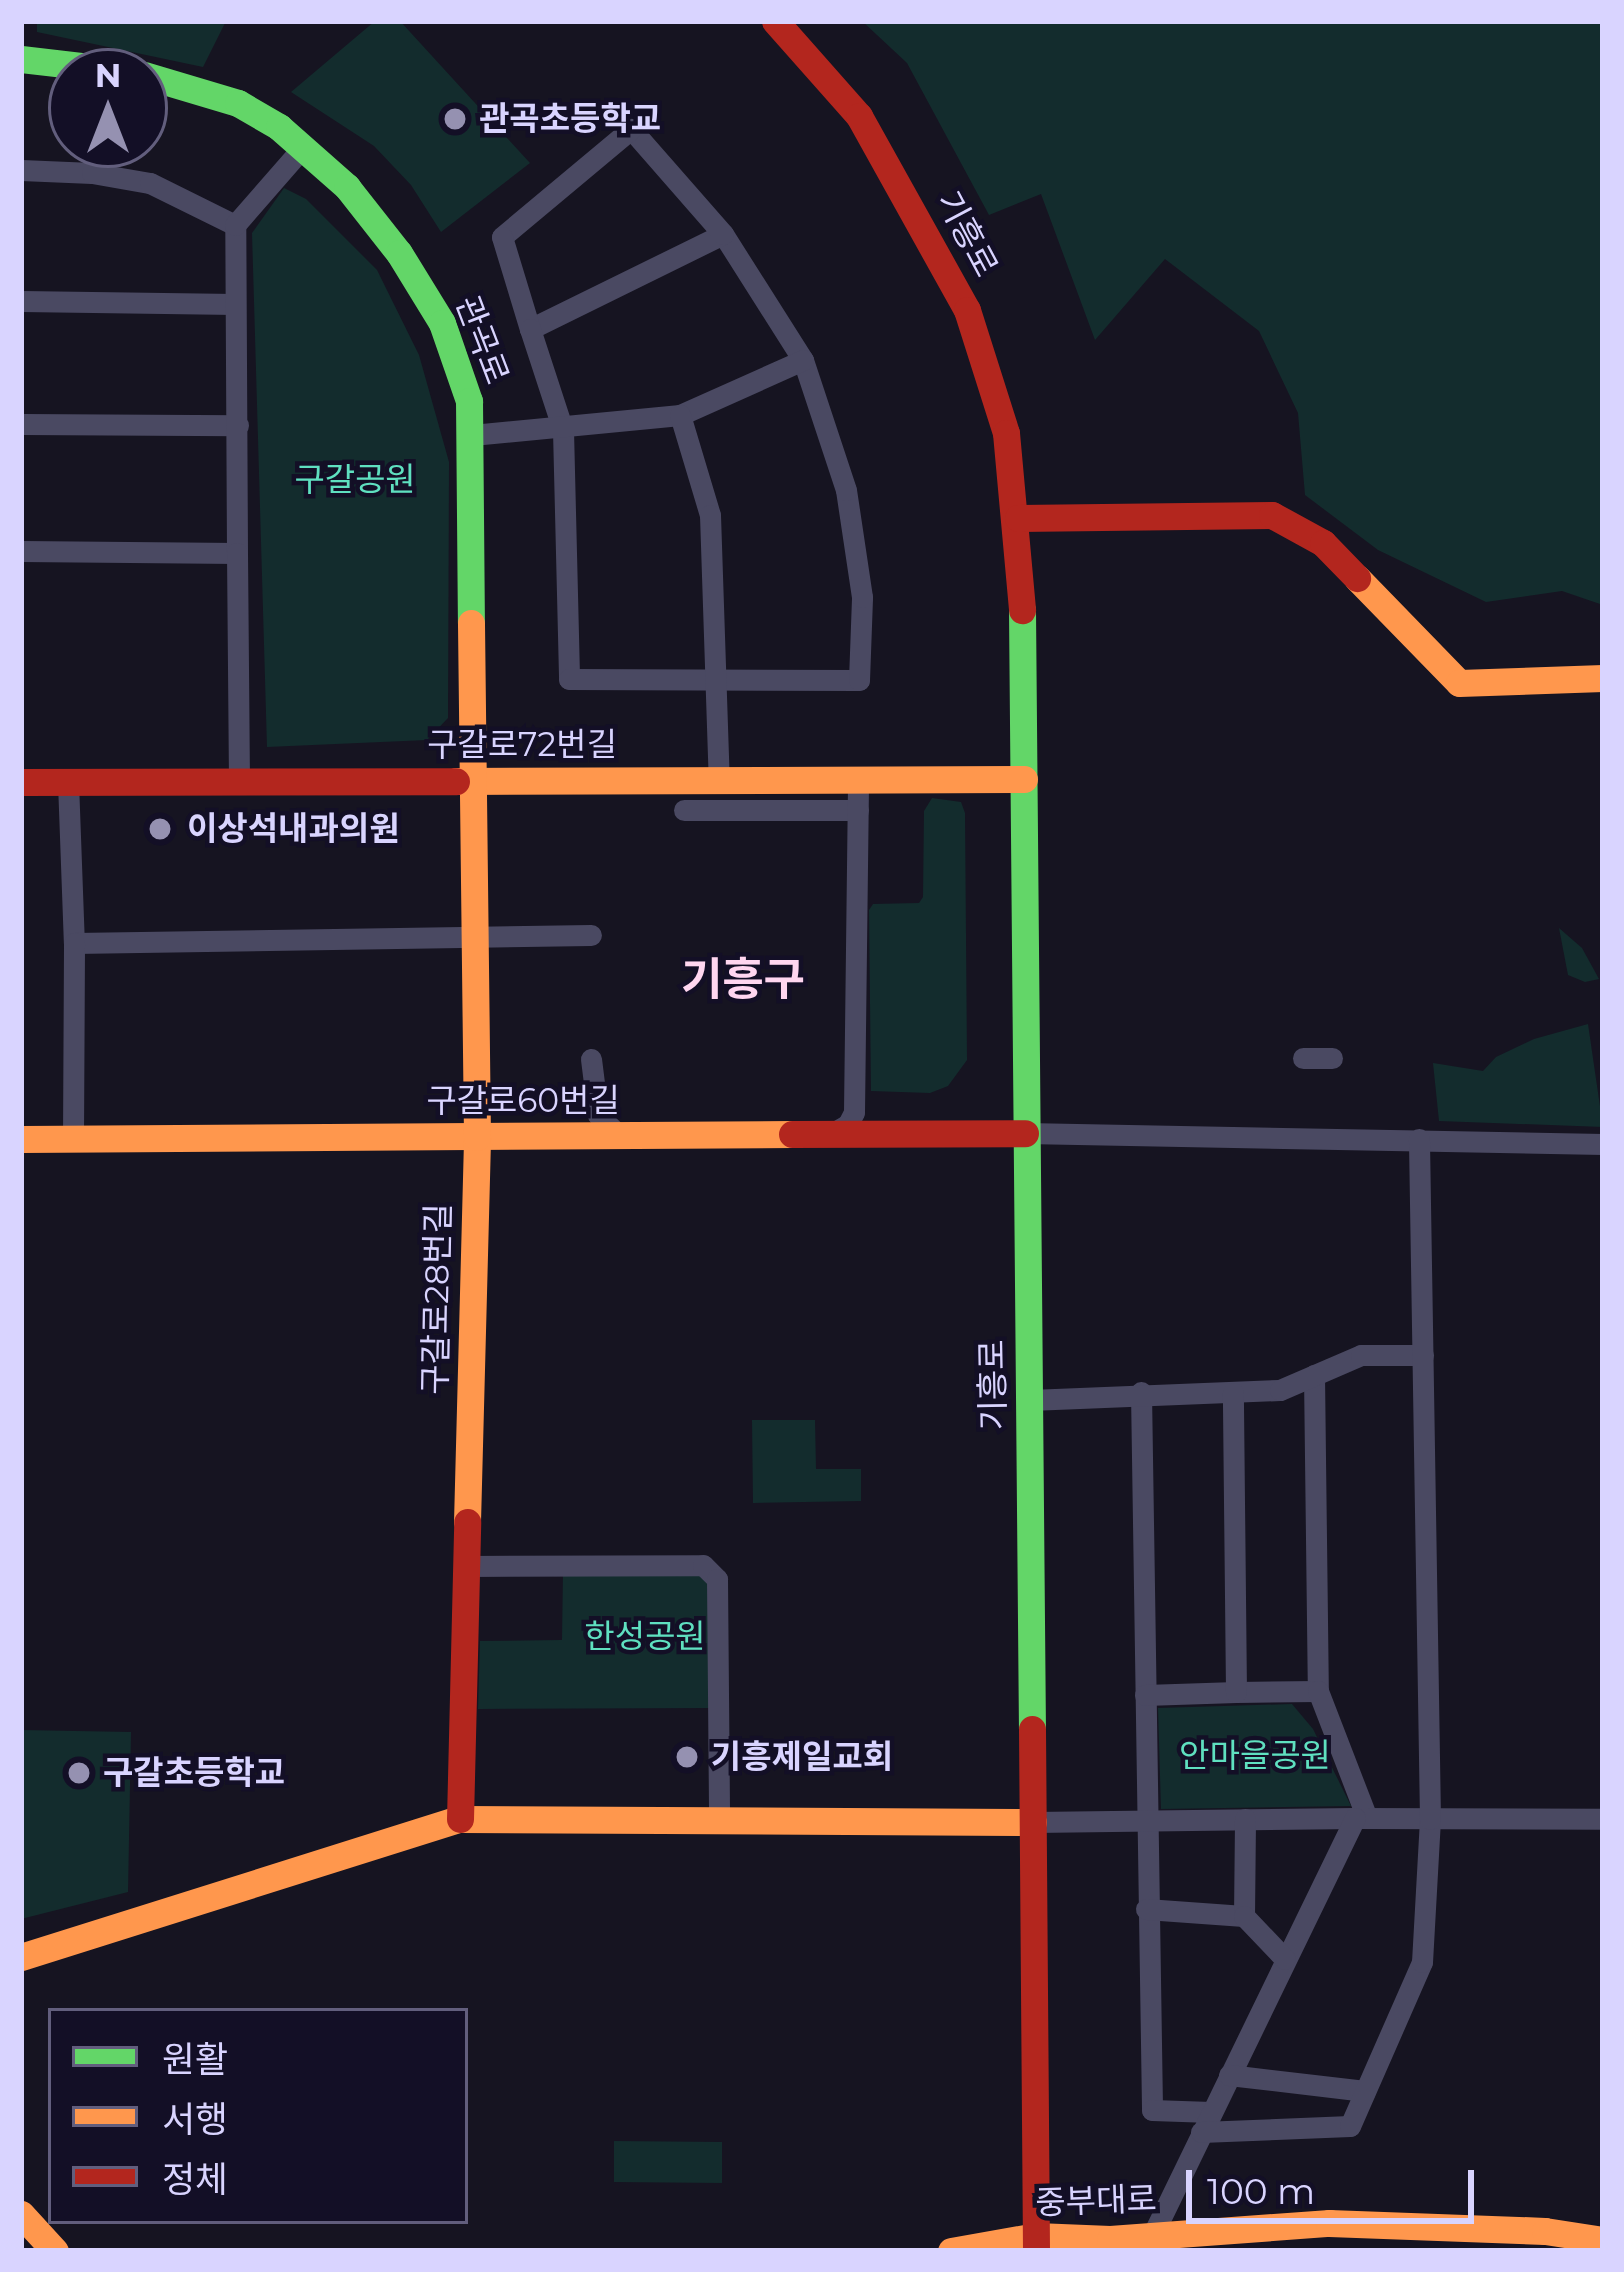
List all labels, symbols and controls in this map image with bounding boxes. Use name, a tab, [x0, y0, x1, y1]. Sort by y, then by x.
north arrow	[48, 48, 168, 168]
text: N	[95, 55, 121, 95]
place label: 관곡초등학교	[479, 99, 661, 139]
marker: 관곡초등학교	[442, 106, 468, 132]
street label: 기흥로	[928, 184, 1006, 284]
street label: 관곡로	[447, 290, 517, 390]
park label: 구갈공원	[294, 460, 416, 500]
street label: 구갈로72번길	[427, 725, 617, 765]
place label: 이상석내과의원	[187, 809, 400, 849]
marker: 이상석내과의원	[144, 813, 176, 845]
district label: 기흥구	[681, 952, 805, 1006]
street label: 구갈로60번길	[426, 1081, 620, 1121]
street label: 구갈로28번길	[416, 1203, 458, 1395]
street label: 기흥로	[972, 1339, 1014, 1431]
park label: 한성공원	[584, 1617, 706, 1657]
park label: 안마을공원	[1179, 1736, 1331, 1776]
place label: 기흥제일교회	[711, 1737, 893, 1777]
marker: 기흥제일교회	[674, 1744, 700, 1770]
place label: 구갈초등학교	[103, 1753, 285, 1793]
marker: 구갈초등학교	[66, 1760, 92, 1786]
legend	[48, 2008, 468, 2224]
text: 원활	[162, 2037, 228, 2081]
text: 서행	[162, 2097, 228, 2141]
scale bar	[1192, 2146, 1480, 2220]
text: 정체	[162, 2157, 228, 2201]
text: 100 m	[1207, 2169, 1315, 2213]
street label: 중부대로	[1035, 2179, 1157, 2223]

